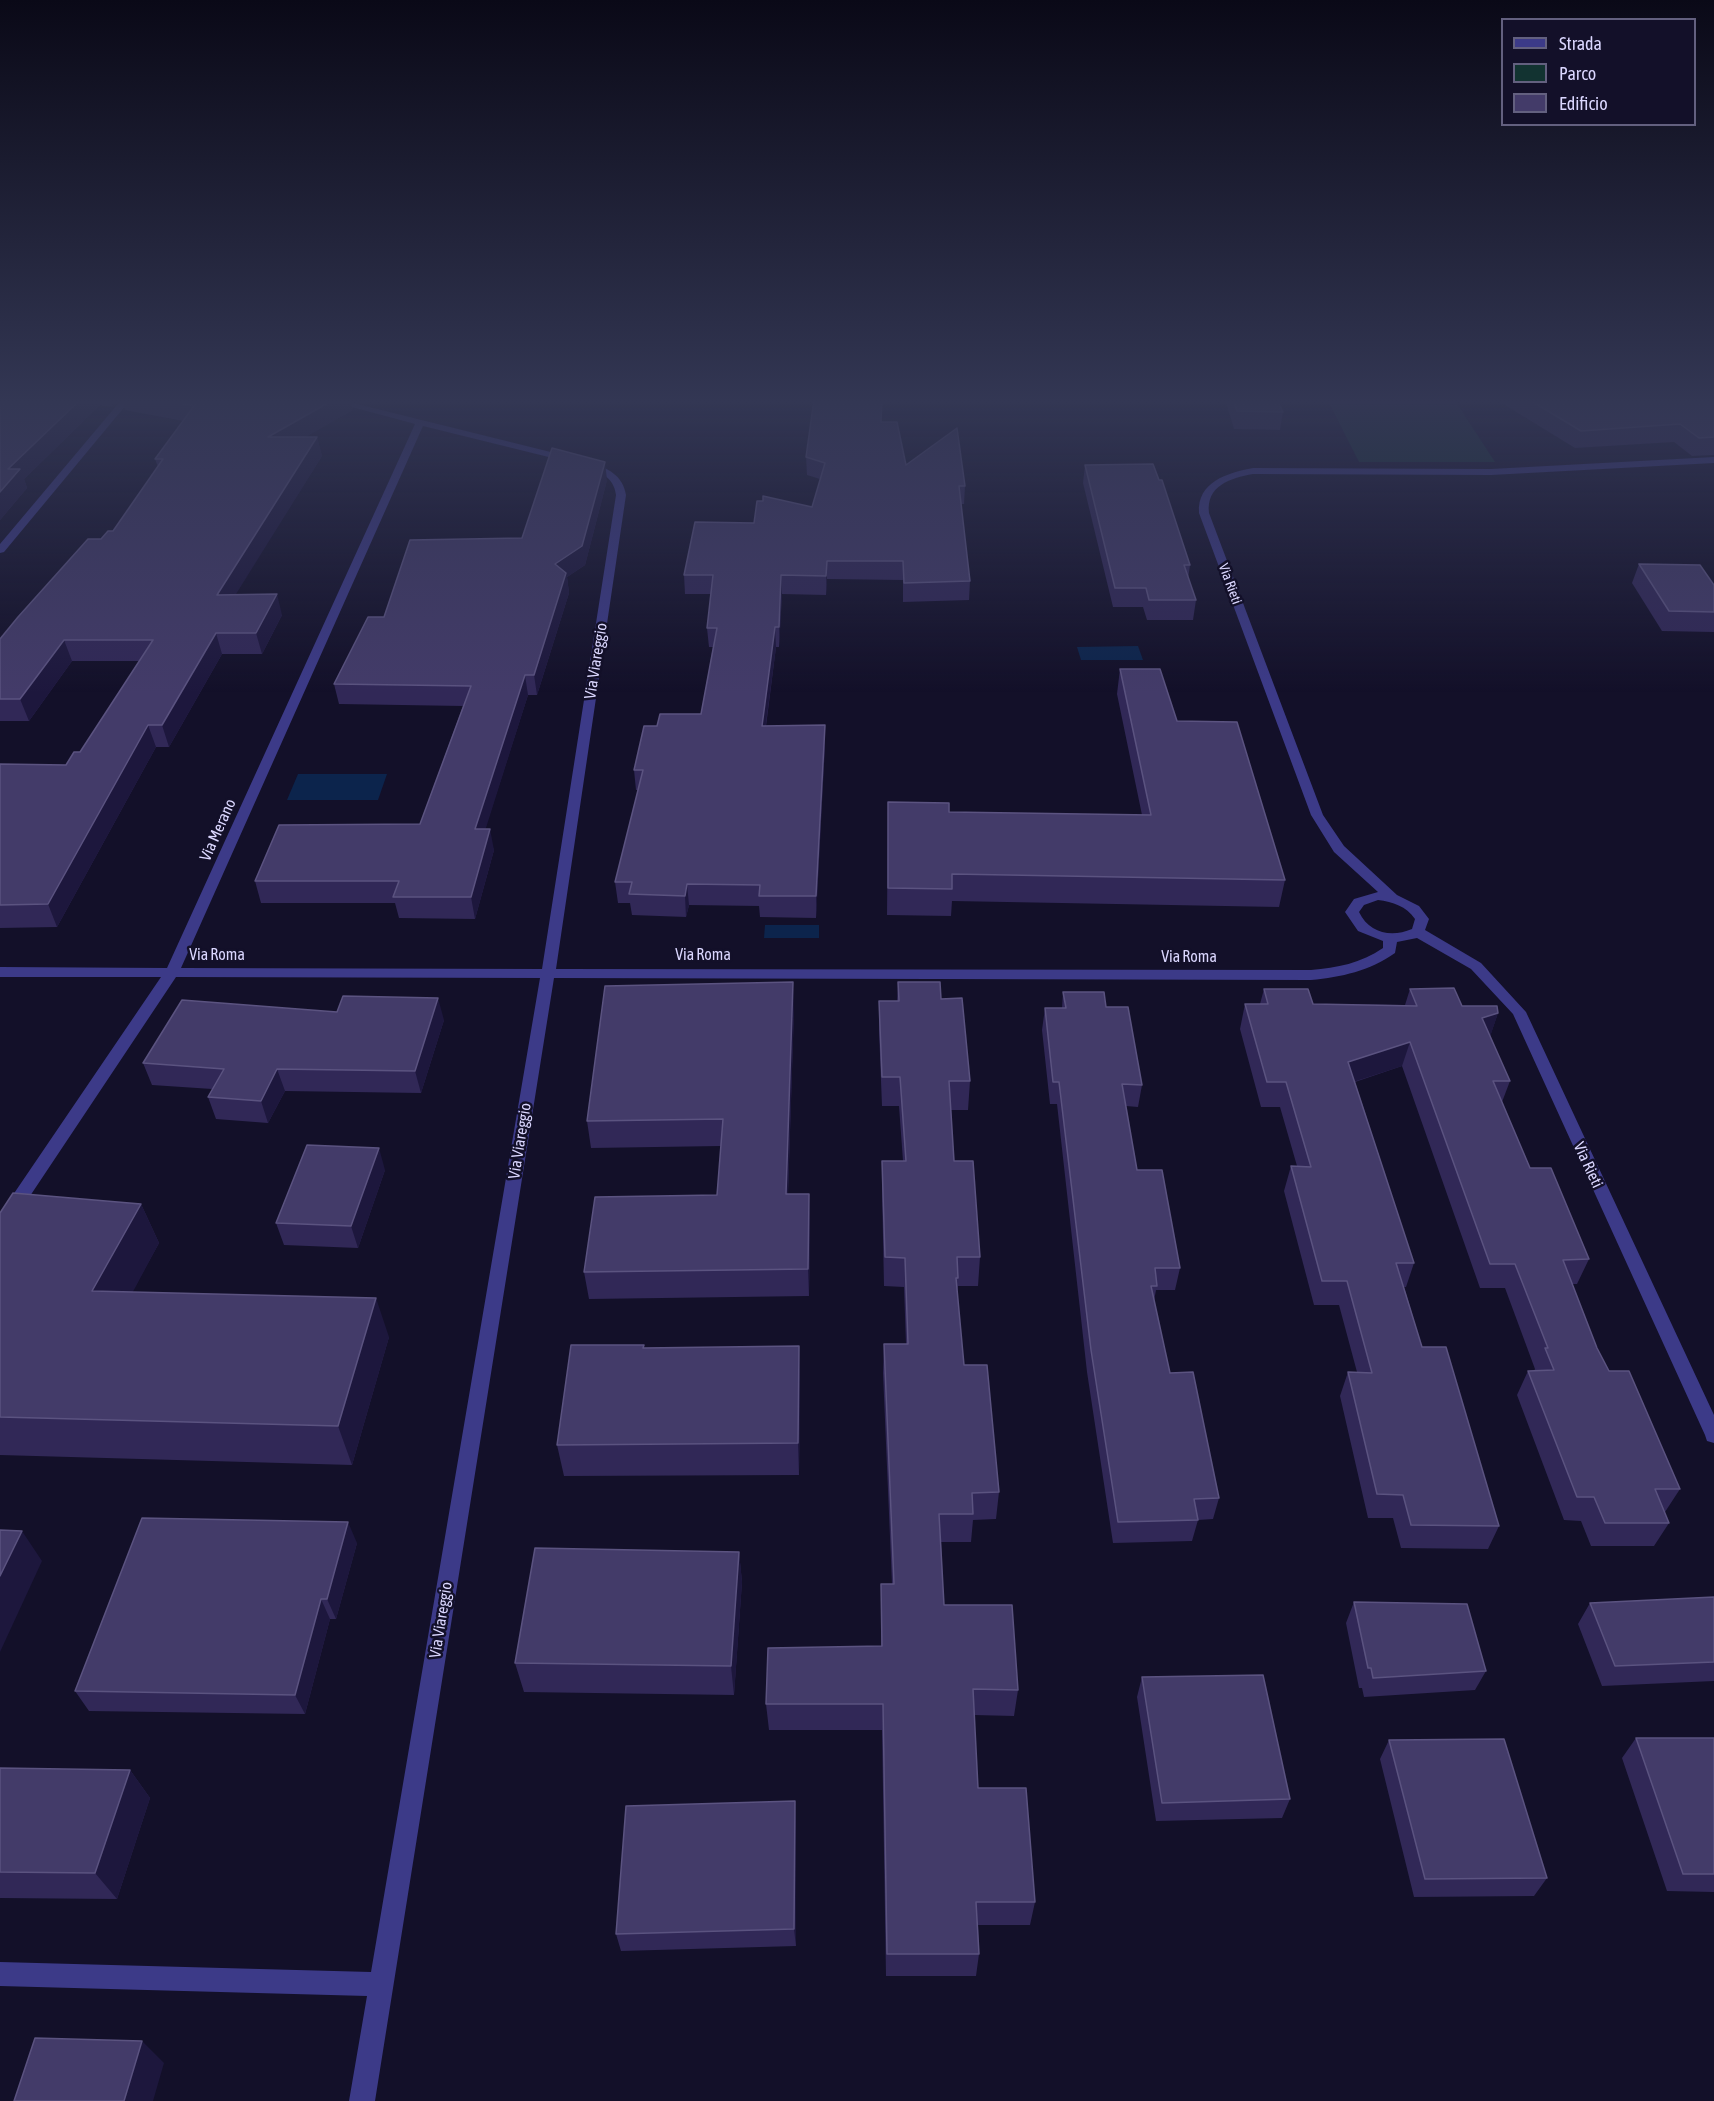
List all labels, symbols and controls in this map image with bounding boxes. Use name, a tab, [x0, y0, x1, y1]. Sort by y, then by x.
legend	[1501, 18, 1696, 126]
text: Strada	[1559, 33, 1602, 54]
text: Parco	[1559, 63, 1596, 84]
text: Edificio	[1559, 93, 1608, 114]
street label: Via Rieti	[1215, 561, 1245, 607]
street label: Via Viareggio	[581, 622, 611, 700]
street label: Via Merano	[196, 796, 240, 864]
street label: Via Roma	[189, 945, 245, 965]
street label: Via Roma	[675, 945, 731, 965]
street label: Via Roma	[1161, 947, 1217, 967]
street label: Via Viareggio	[505, 1102, 535, 1180]
street label: Via Rieti	[1569, 1139, 1607, 1191]
street label: Via Viareggio	[426, 1581, 456, 1659]

